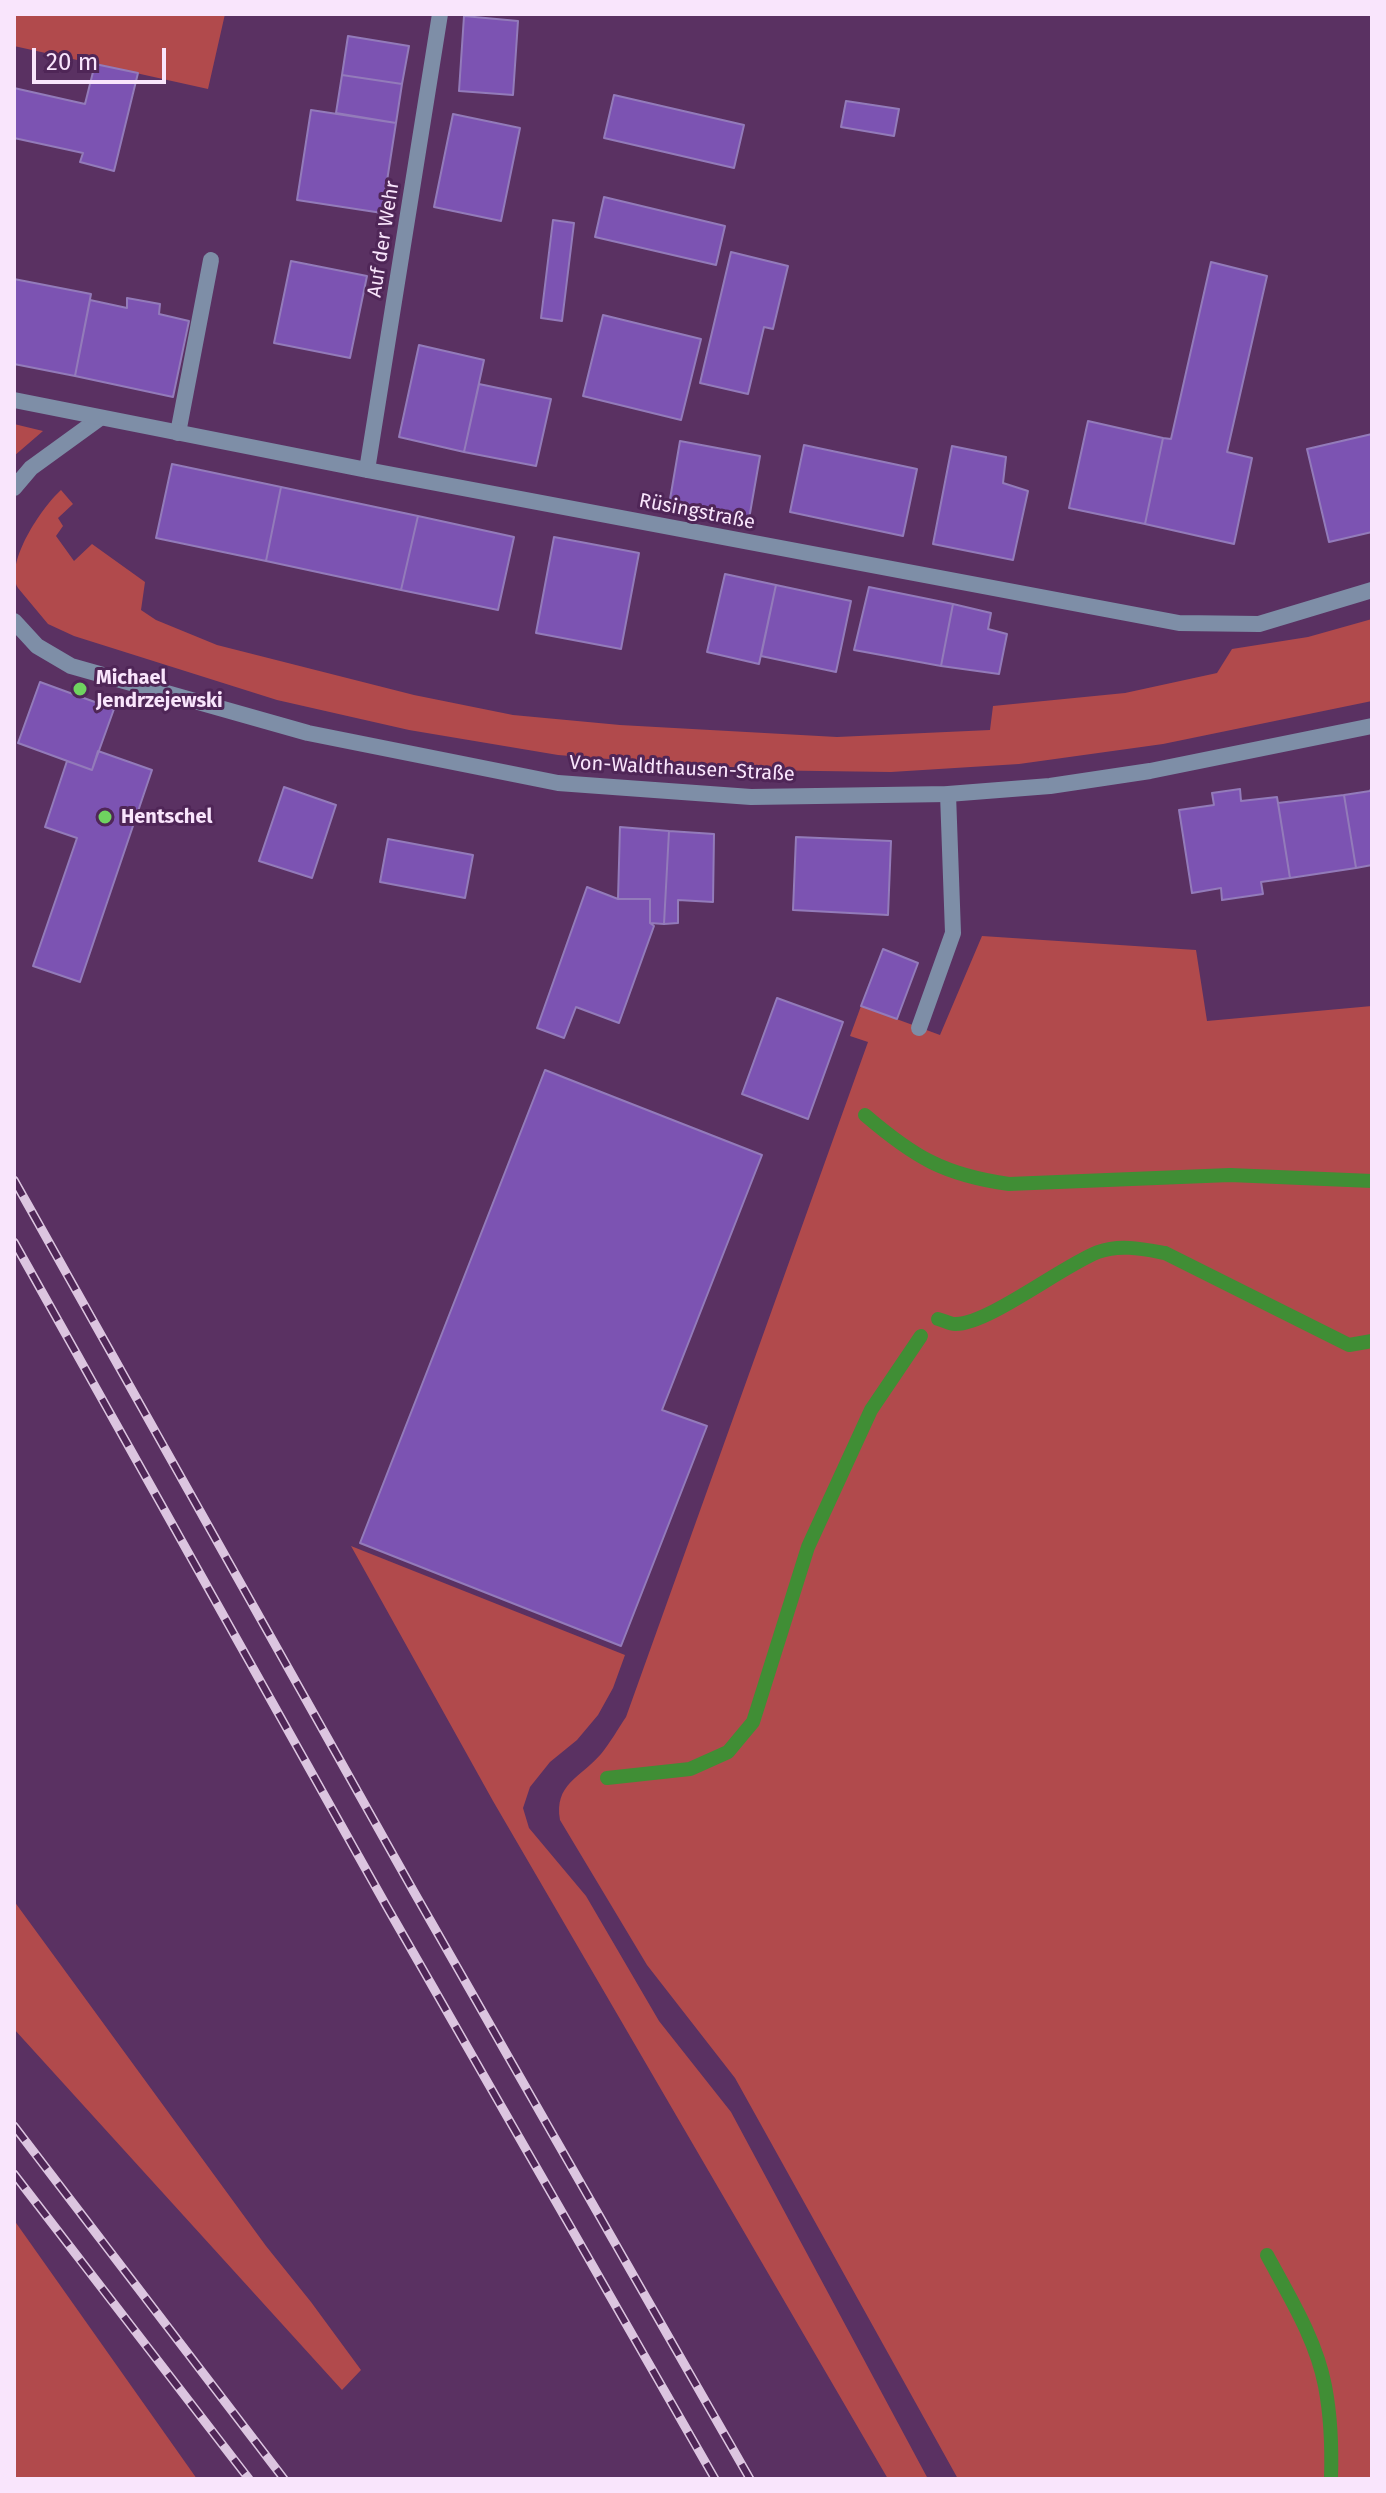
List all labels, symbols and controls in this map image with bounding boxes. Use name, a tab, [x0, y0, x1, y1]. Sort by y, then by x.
scale bar	[36, 32, 170, 82]
text: 20 m	[46, 48, 98, 76]
street label: Auf der Wehr	[363, 179, 405, 299]
street label: Rüsingstraße	[637, 489, 757, 535]
place label: Michael Jendrzejewski	[96, 666, 223, 713]
marker: Michael Jendrzejewski	[71, 680, 89, 698]
street label: Von-Waldthausen-Straße	[569, 751, 795, 787]
place label: Hentschel	[121, 805, 212, 829]
marker: Hentschel	[96, 808, 114, 826]

